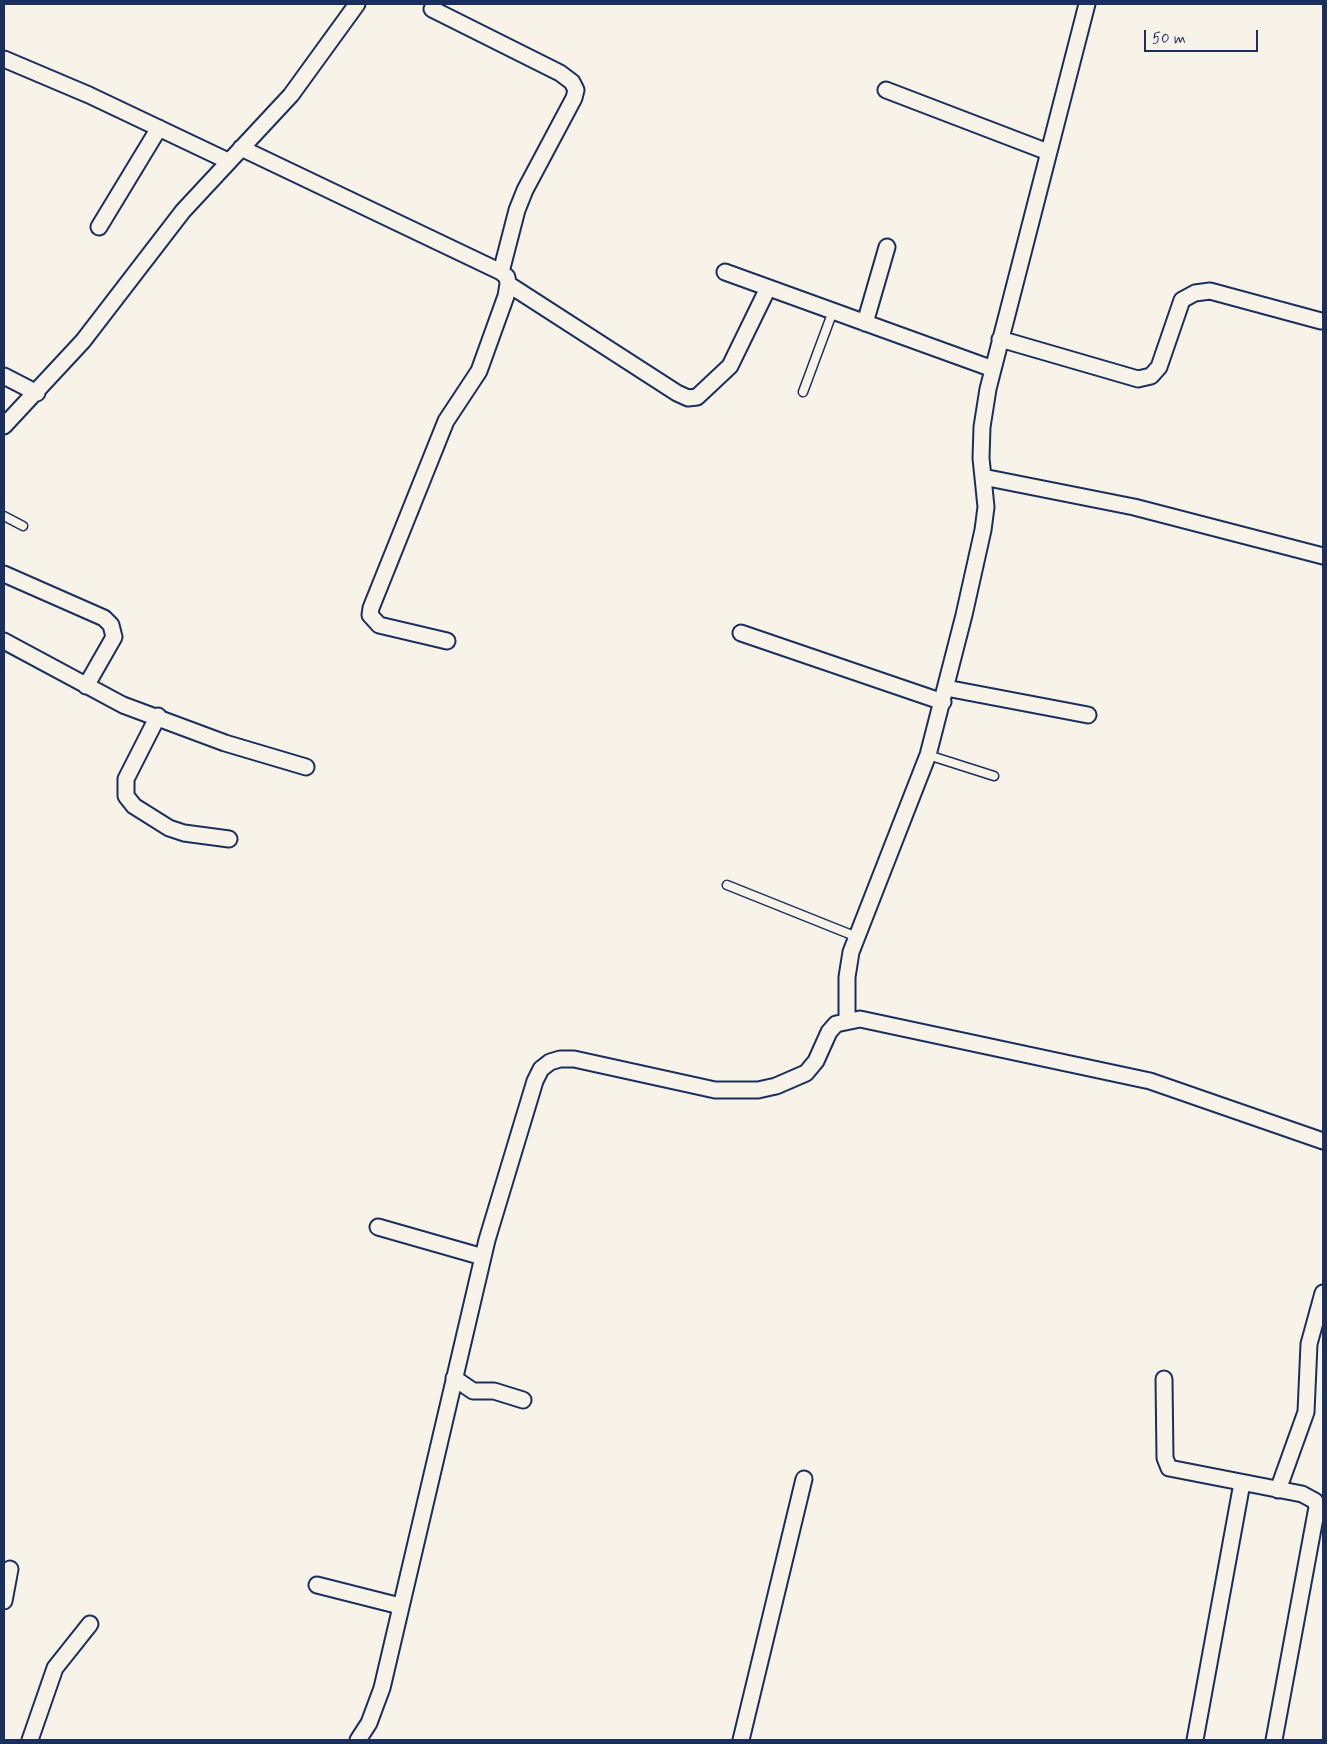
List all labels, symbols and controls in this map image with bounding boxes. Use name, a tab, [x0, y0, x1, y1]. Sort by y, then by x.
scale bar	[1147, 20, 1261, 52]
text: 50 m	[1152, 29, 1186, 49]

